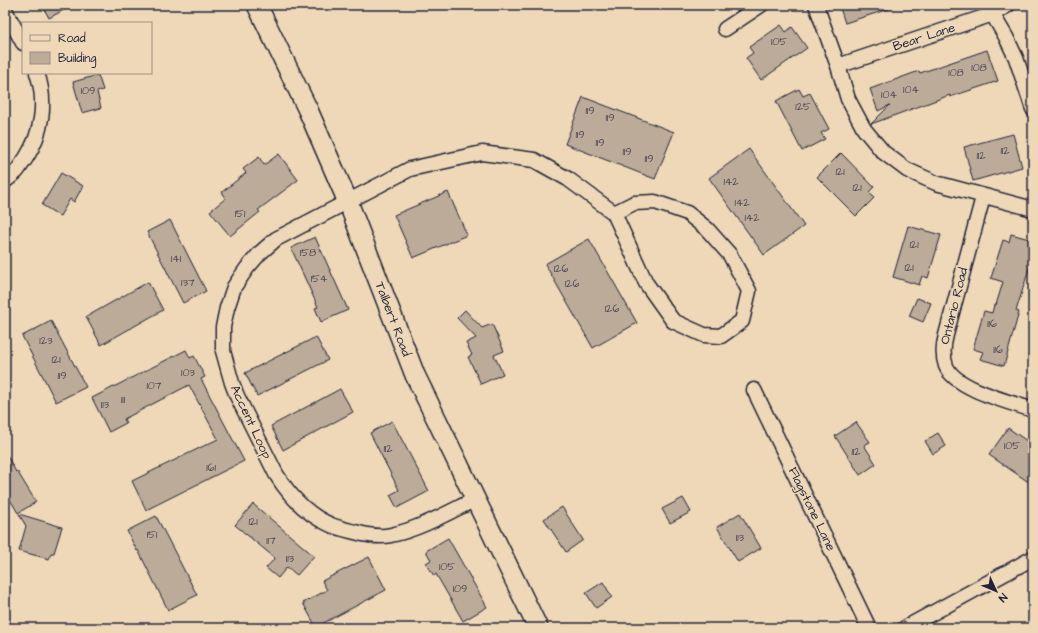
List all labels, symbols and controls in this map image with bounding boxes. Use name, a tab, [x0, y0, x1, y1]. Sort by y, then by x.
street label: Bear Lane	[891, 18, 957, 56]
legend	[22, 22, 152, 74]
text: Road	[58, 30, 86, 47]
house number: 105	[771, 34, 787, 49]
text: Building	[58, 50, 96, 68]
house number: 108	[971, 60, 987, 75]
house number: 108	[948, 65, 964, 80]
house number: 104	[903, 82, 919, 97]
house number: 109	[81, 83, 95, 98]
house number: 104	[881, 87, 897, 102]
house number: 125	[795, 99, 811, 114]
house number: 119	[585, 103, 595, 118]
house number: 119	[605, 110, 615, 125]
house number: 119	[575, 127, 585, 142]
house number: 119	[595, 135, 605, 150]
house number: 112	[1000, 143, 1010, 158]
house number: 119	[622, 144, 632, 159]
house number: 112	[976, 148, 986, 163]
house number: 119	[644, 151, 654, 166]
house number: 121	[835, 164, 845, 179]
house number: 142	[723, 174, 739, 189]
house number: 121	[852, 180, 862, 195]
house number: 142	[734, 195, 750, 210]
house number: 151	[235, 206, 246, 221]
house number: 142	[744, 210, 760, 225]
house number: 121	[909, 237, 919, 252]
house number: 158	[300, 245, 316, 260]
house number: 141	[171, 251, 182, 266]
house number: 121	[904, 260, 914, 275]
house number: 126	[554, 261, 568, 276]
street label: Ontario Road	[936, 265, 972, 346]
house number: 154	[311, 271, 328, 286]
house number: 137	[181, 275, 195, 290]
house number: 126	[565, 276, 579, 291]
street label: Talbert Road	[371, 279, 416, 359]
house number: 126	[605, 301, 619, 316]
house number: 116	[987, 316, 997, 331]
house number: 123	[39, 333, 53, 348]
house number: 116	[993, 342, 1003, 357]
house number: 121	[51, 352, 61, 367]
house number: 103	[181, 365, 195, 380]
house number: 119	[57, 368, 67, 383]
house number: 107	[146, 378, 162, 393]
street label: Accent Loop	[226, 382, 276, 462]
house number: 111	[121, 392, 126, 407]
house number: 113	[101, 397, 110, 412]
house number: 105	[1004, 438, 1020, 453]
house number: 112	[383, 441, 393, 456]
house number: 112	[851, 444, 861, 459]
house number: 161	[206, 460, 216, 475]
street label: Flagstone Lane	[783, 464, 840, 554]
house number: 121	[248, 514, 258, 529]
house number: 151	[147, 527, 158, 542]
house number: 113	[736, 530, 745, 545]
house number: 117	[266, 533, 276, 548]
house number: 113	[286, 551, 295, 566]
house number: 105	[439, 559, 455, 574]
north arrow	[976, 571, 1016, 611]
house number: 109	[453, 581, 467, 596]
text: N	[995, 590, 1011, 605]

